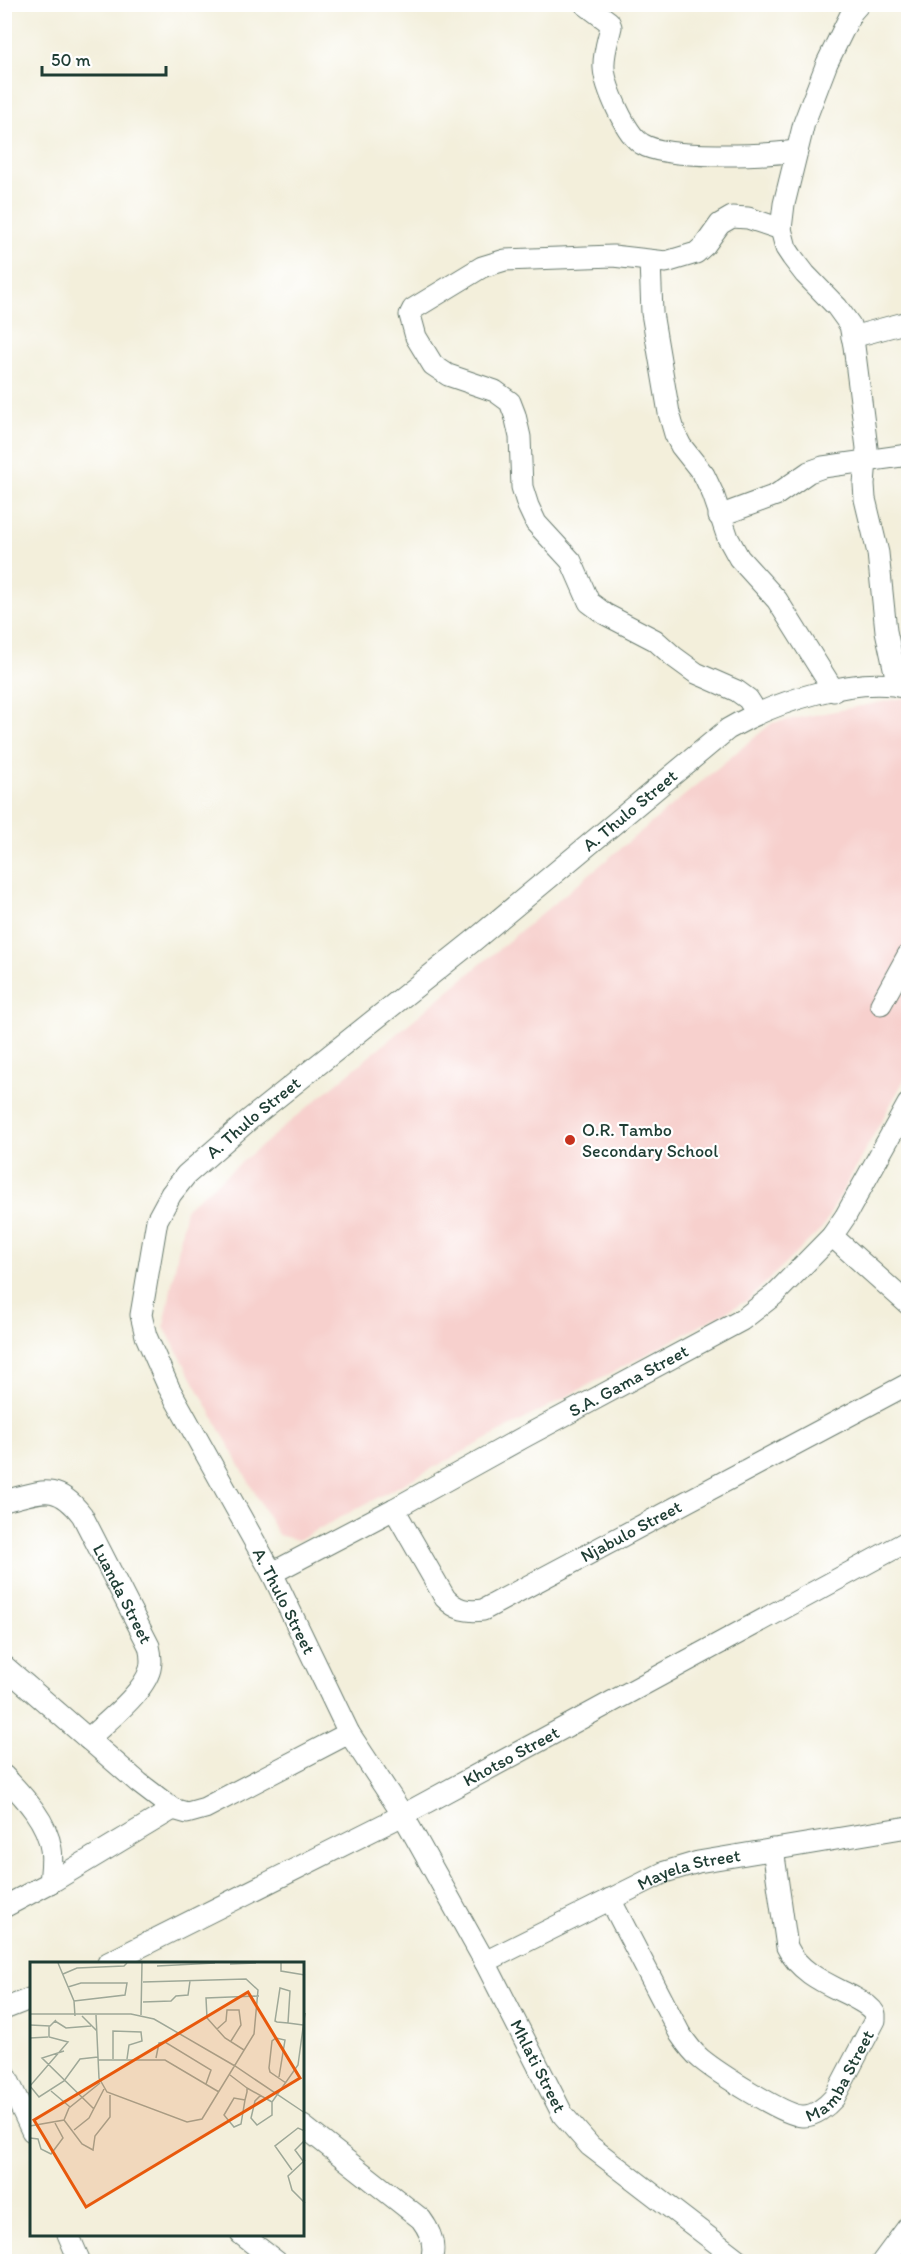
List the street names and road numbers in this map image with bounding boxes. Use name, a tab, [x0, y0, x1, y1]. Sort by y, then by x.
street label: A. Thulo Street	[578, 765, 682, 856]
street label: A. Thulo Street	[202, 1072, 305, 1163]
street label: S.A. Gama Street	[565, 1340, 692, 1422]
street label: Njabulo Street	[577, 1495, 686, 1567]
street label: Luanda Street	[88, 1540, 157, 1648]
street label: A. Thulo Street	[248, 1544, 320, 1658]
street label: Khotso Street	[459, 1721, 563, 1791]
street label: Mayela Street	[634, 1844, 742, 1895]
street label: Mhlati Street	[505, 2016, 571, 2116]
street label: Mamba Street	[802, 2026, 879, 2127]

